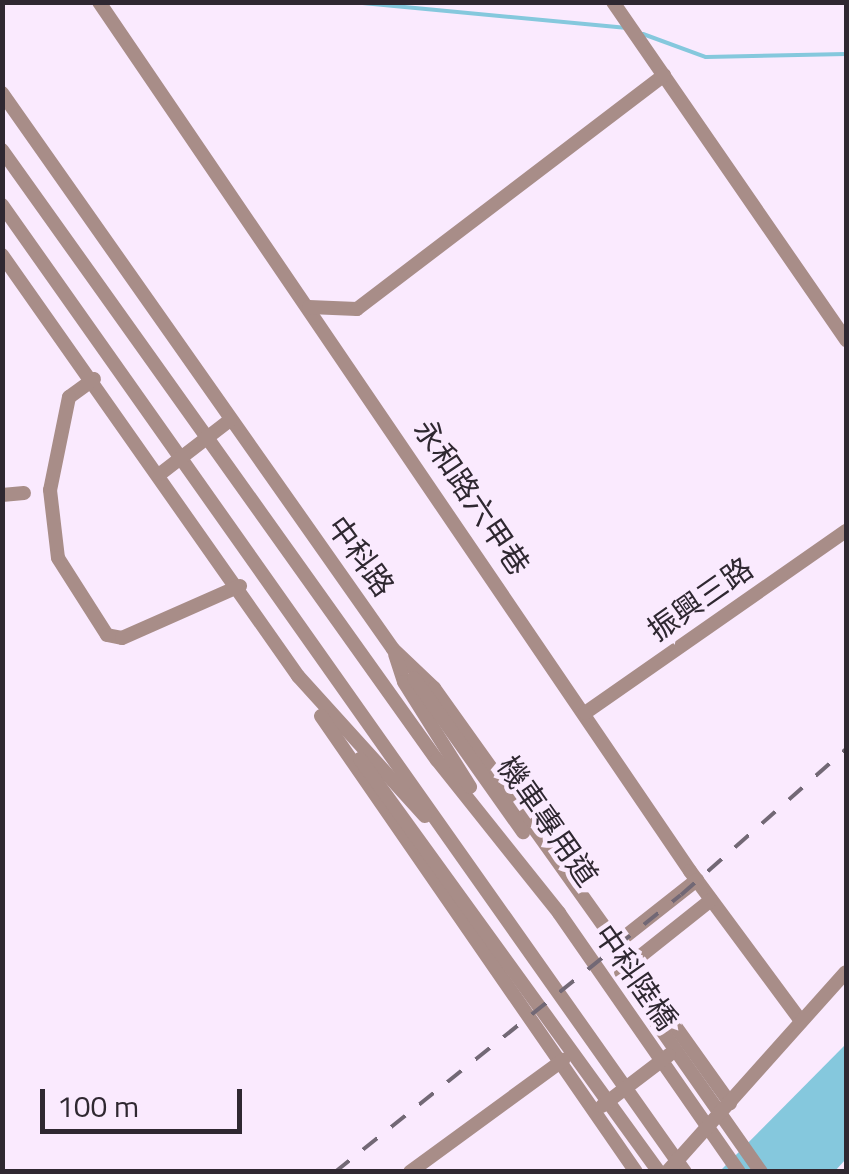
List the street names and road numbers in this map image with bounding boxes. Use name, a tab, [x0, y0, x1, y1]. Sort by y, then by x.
street label: 永和路六甲巷	[407, 412, 537, 582]
street label: 中科路	[320, 509, 402, 603]
street label: 振興三路	[641, 550, 759, 648]
street label: 機車專用道	[490, 749, 606, 893]
street label: 中科陸橋	[587, 918, 685, 1036]

